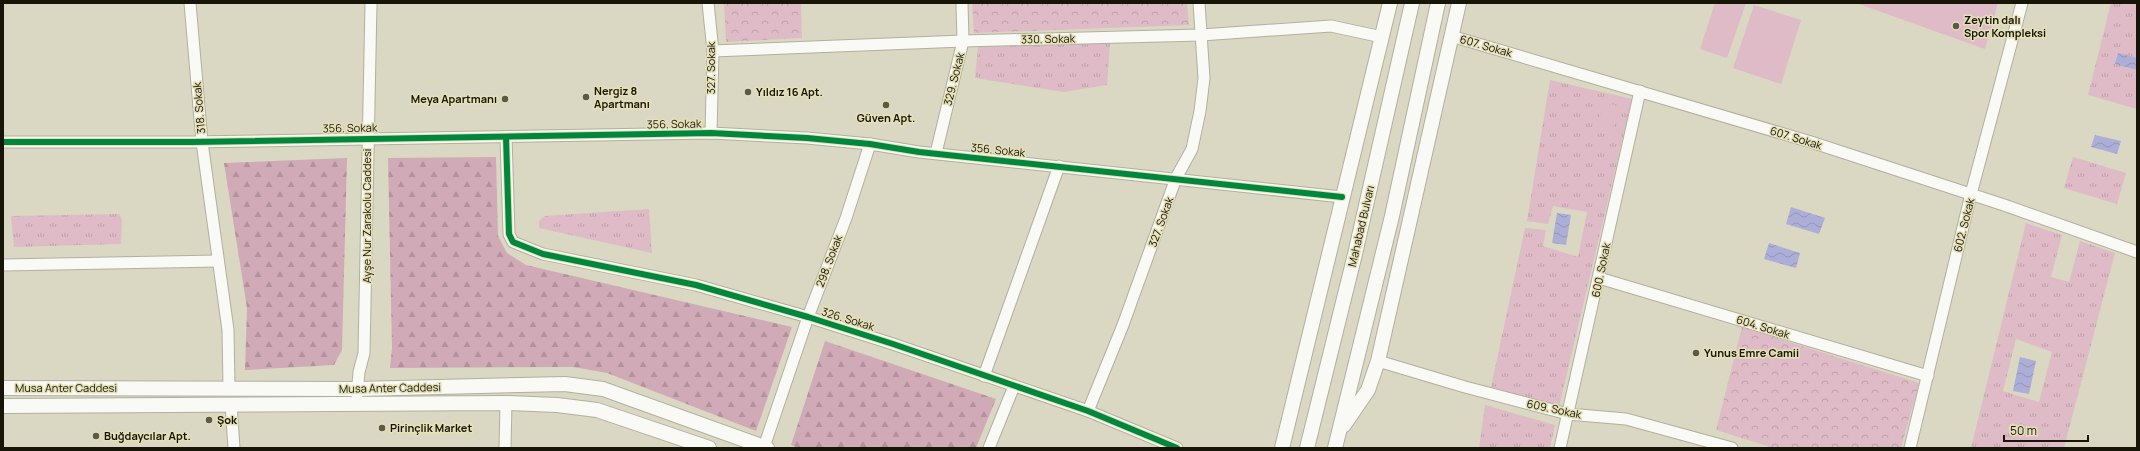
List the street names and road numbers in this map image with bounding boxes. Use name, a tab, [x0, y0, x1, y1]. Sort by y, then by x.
street label: 330. Sokak	[1021, 31, 1076, 46]
street label: 607. Sokak	[1458, 31, 1515, 60]
street label: 327. Sokak	[703, 41, 718, 94]
street label: 329. Sokak	[940, 50, 967, 107]
street label: 318. Sokak	[189, 81, 208, 135]
street label: 356. Sokak	[647, 116, 702, 131]
street label: 356. Sokak	[323, 120, 378, 135]
street label: 607. Sokak	[1768, 123, 1824, 153]
street label: 356. Sokak	[970, 139, 1027, 160]
street label: Ayşe Nur Zarakolu Caddesi	[359, 149, 374, 283]
street label: Mahabad Bulvarı	[1344, 184, 1377, 268]
street label: 327. Sokak	[1145, 194, 1177, 249]
street label: 602. Sokak	[1950, 196, 1978, 253]
street label: 298. Sokak	[812, 232, 846, 289]
street label: 600. Sokak	[1587, 241, 1614, 299]
street label: 326. Sokak	[820, 303, 877, 334]
street label: 604. Sokak	[1735, 311, 1792, 342]
street label: Musa Anter Caddesi	[339, 379, 441, 396]
street label: Musa Anter Caddesi	[15, 380, 117, 395]
street label: 609. Sokak	[1525, 395, 1583, 422]

